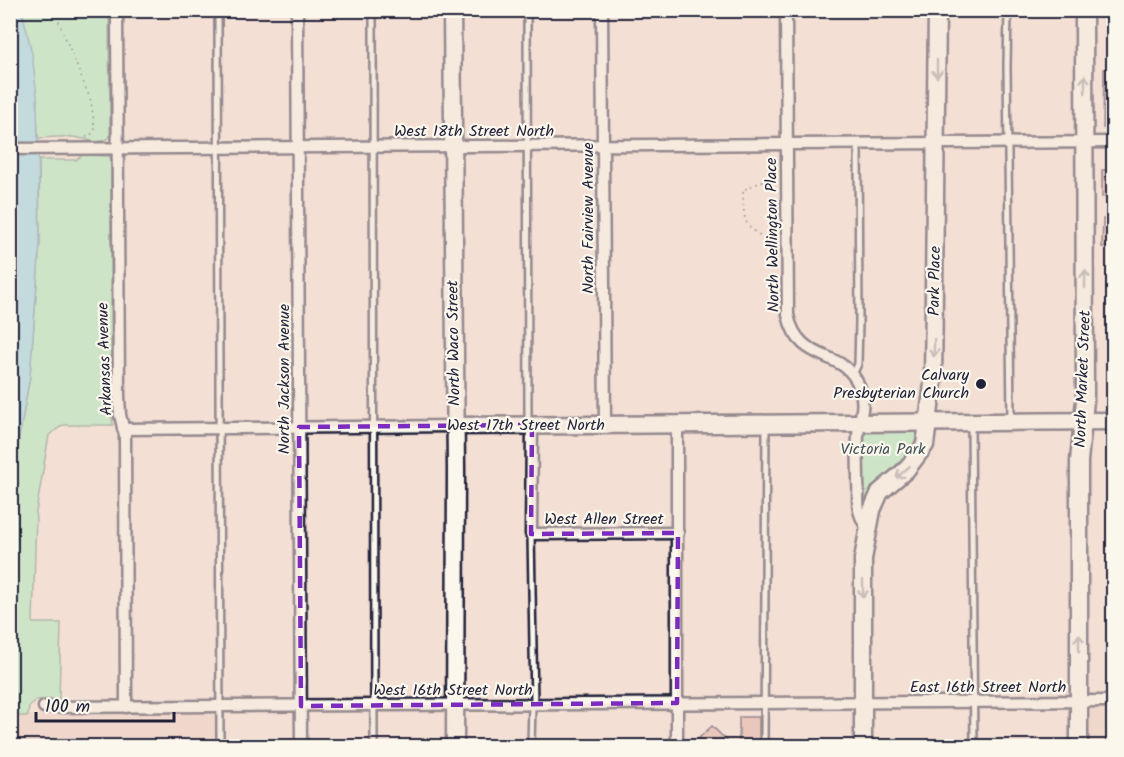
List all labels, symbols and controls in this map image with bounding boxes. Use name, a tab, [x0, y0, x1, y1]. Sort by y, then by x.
one-way arrow	[931, 58, 943, 78]
one-way arrow	[1079, 74, 1091, 94]
street label: West 18th Street North	[394, 119, 554, 144]
street label: North Fairview Avenue	[576, 142, 601, 294]
street label: North Wellington Place	[759, 157, 787, 313]
street label: Park Place	[922, 246, 948, 316]
one-way arrow	[1079, 269, 1091, 289]
street label: North Waco Street	[440, 279, 468, 406]
street label: Arkansas Avenue	[91, 302, 119, 416]
street label: North Jackson Avenue	[272, 304, 297, 454]
street label: North Market Street	[1068, 309, 1098, 448]
one-way arrow	[928, 337, 940, 357]
place label: Calvary Presbyterian Church	[833, 363, 969, 406]
marker: Calvary Presbyterian Church	[974, 377, 988, 391]
street label: West 17th Street North	[447, 413, 605, 438]
park label: Victoria Park	[841, 437, 926, 462]
one-way arrow	[895, 465, 910, 479]
street label: West Allen Street	[544, 507, 665, 532]
one-way arrow	[857, 579, 869, 599]
one-way arrow	[1073, 633, 1085, 653]
street label: East 16th Street North	[910, 675, 1066, 700]
street label: West 16th Street North	[373, 678, 533, 703]
scale bar	[36, 685, 174, 723]
text: 100 m	[45, 693, 90, 722]

